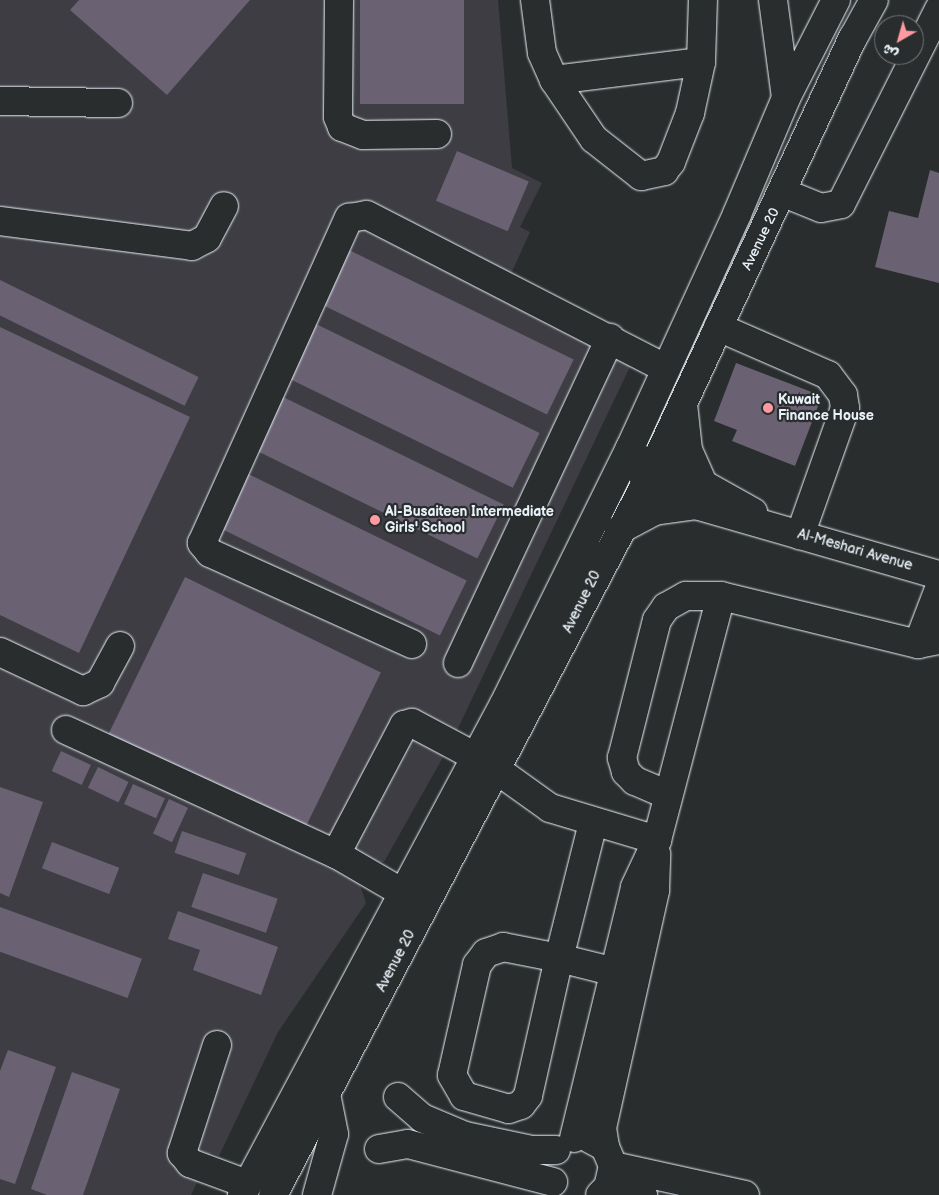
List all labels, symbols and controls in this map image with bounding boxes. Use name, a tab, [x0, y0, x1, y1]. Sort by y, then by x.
north arrow	[874, 15, 924, 65]
text: ش	[879, 40, 901, 63]
street label: Avenue 20	[739, 205, 783, 273]
place label: Kuwait Finance House	[778, 392, 874, 424]
marker: Kuwait Finance House	[762, 402, 774, 414]
place label: Al-Busaiteen Intermediate Girls' School	[385, 504, 554, 536]
marker: Al-Busaiteen Intermediate Girls' School	[369, 514, 381, 526]
street label: Al-Meshari Avenue	[796, 526, 914, 574]
street label: Avenue 20	[559, 568, 605, 636]
street label: Avenue 20	[373, 927, 419, 995]

